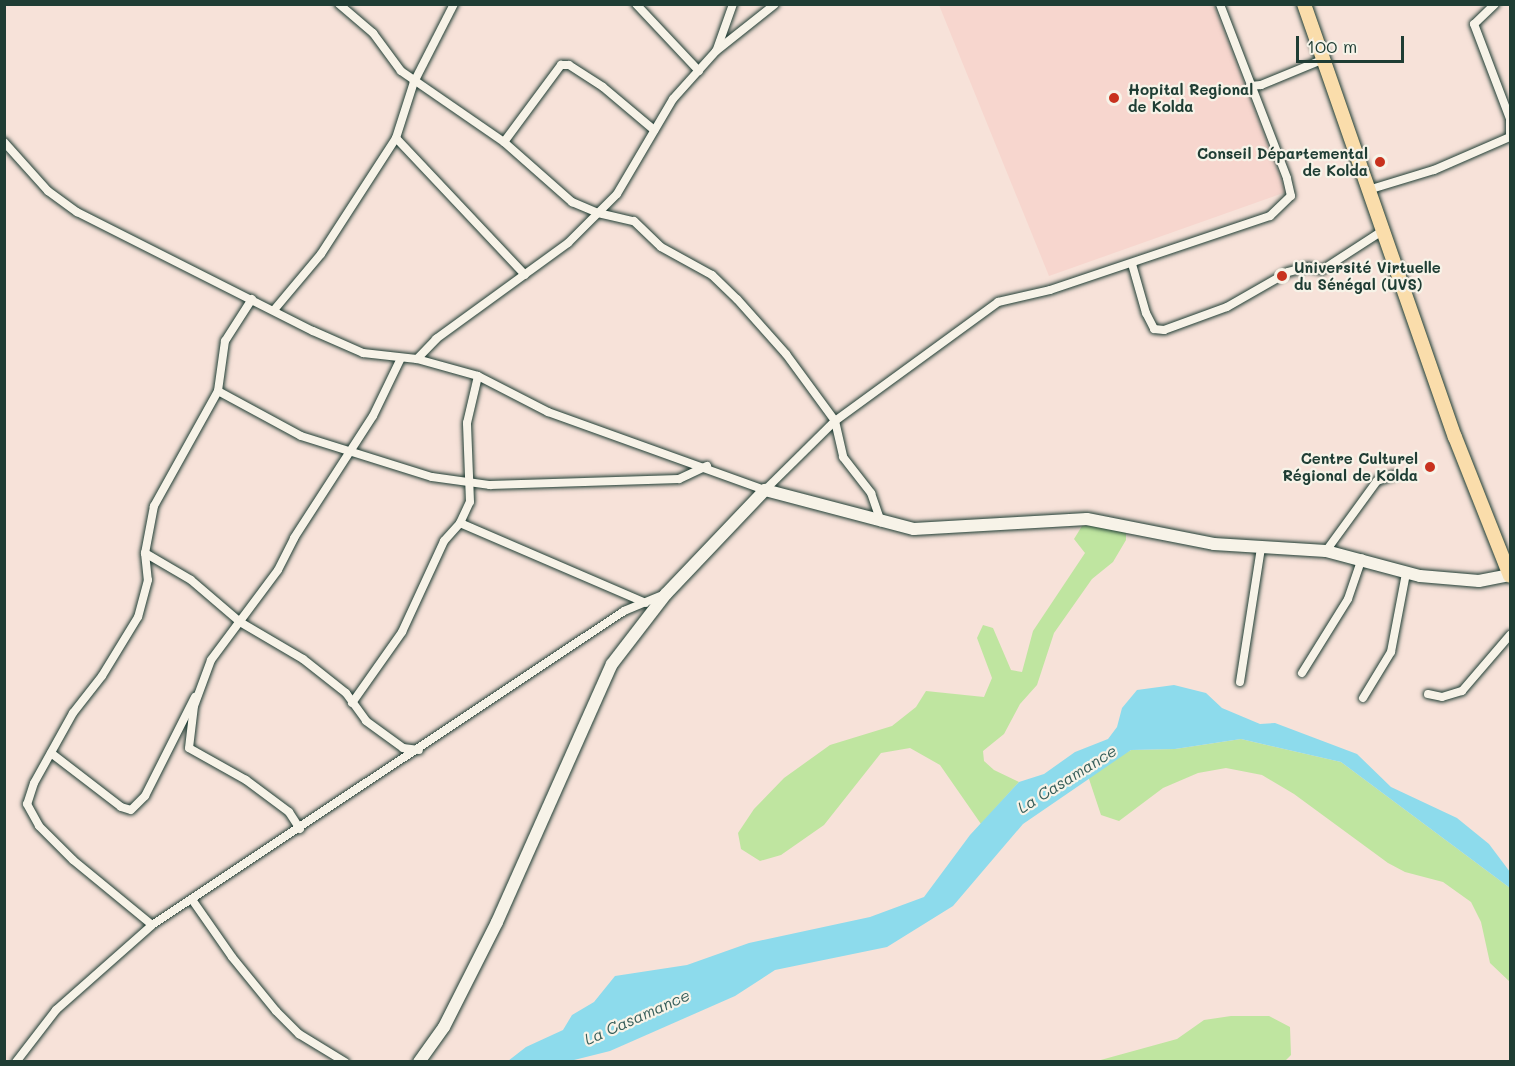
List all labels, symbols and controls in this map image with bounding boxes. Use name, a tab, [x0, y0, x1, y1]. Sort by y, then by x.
scale bar	[1299, 24, 1407, 62]
text: 100 m	[1307, 34, 1357, 58]
place label: Hopital Regional de Kolda	[1128, 80, 1253, 115]
marker: Hopital Regional de Kolda	[1105, 89, 1123, 107]
place label: Conseil Départemental de Kolda	[1197, 144, 1368, 179]
marker: Conseil Départemental de Kolda	[1373, 155, 1387, 169]
place label: Université Virtuelle du Sénégal (UVS)	[1294, 258, 1441, 293]
marker: Université Virtuelle du Sénégal (UVS)	[1275, 269, 1289, 283]
place label: Centre Culturel Régional de Kolda	[1282, 449, 1418, 484]
marker: Centre Culturel Régional de Kolda	[1423, 460, 1437, 474]
water label: La Casamance	[1014, 741, 1120, 817]
water label: La Casamance	[581, 985, 693, 1049]

